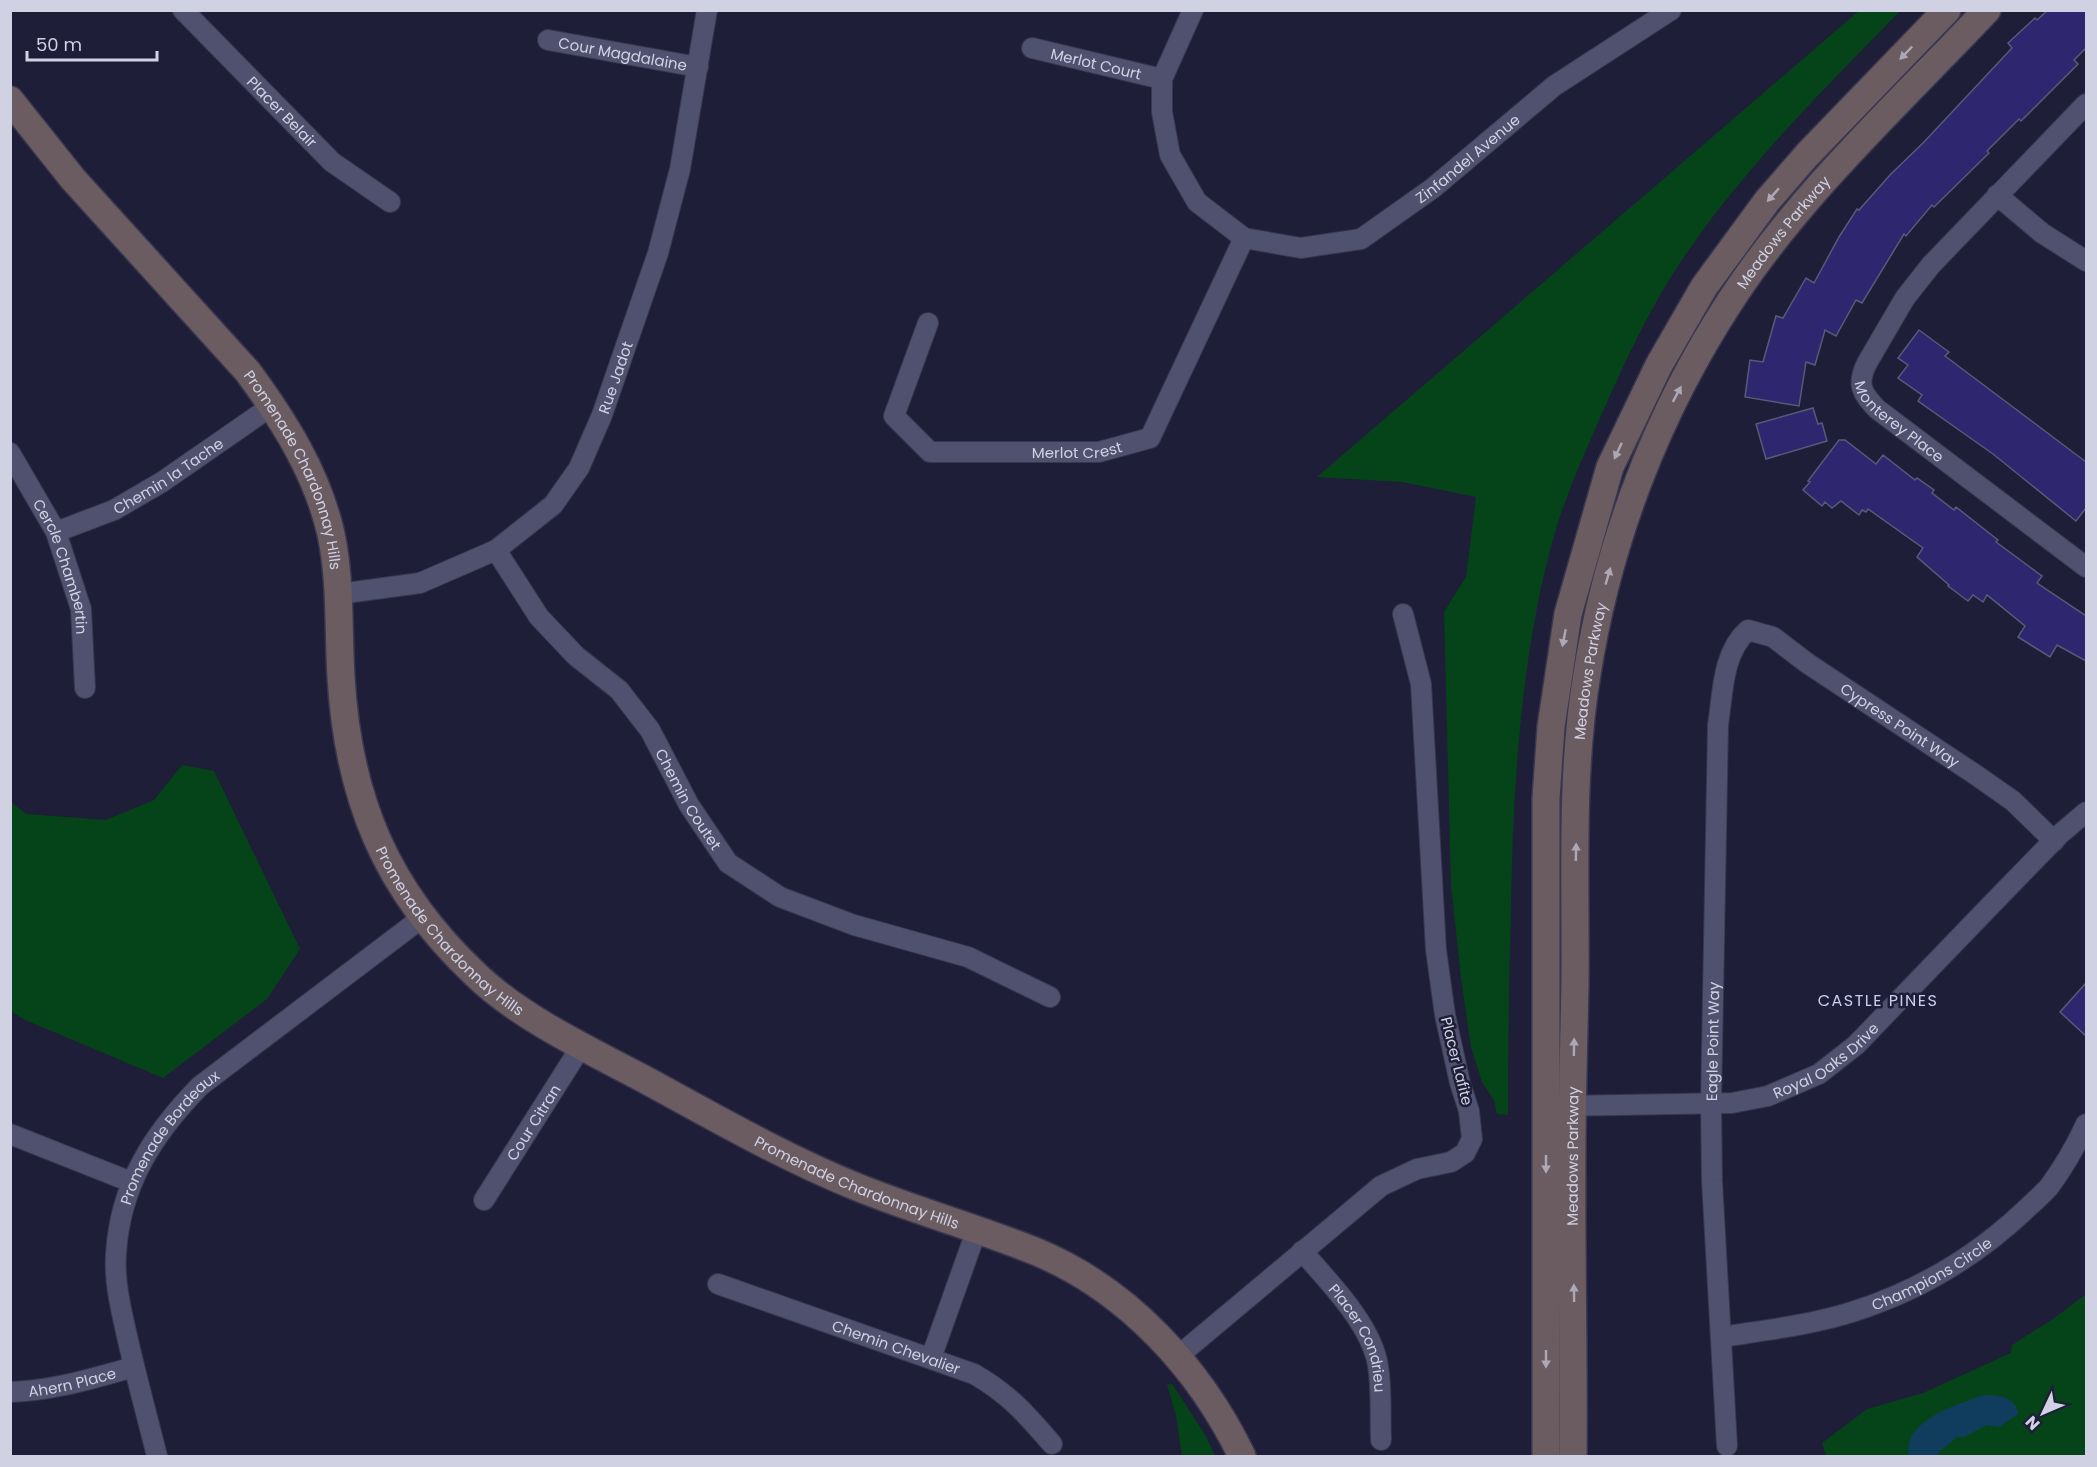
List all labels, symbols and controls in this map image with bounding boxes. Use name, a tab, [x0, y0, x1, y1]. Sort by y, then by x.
scale bar	[27, 24, 158, 62]
text: 50 m	[36, 32, 82, 57]
street label: Cour Magdalaine	[557, 32, 689, 75]
street label: Merlot Court	[1049, 42, 1144, 84]
one-way arrow	[1900, 45, 1914, 59]
street label: Placer Belair	[243, 71, 322, 152]
street label: Zinfandel Avenue	[1411, 109, 1524, 208]
street label: Meadows Parkway	[1731, 170, 1835, 293]
one-way arrow	[1767, 187, 1780, 202]
street label: Rue Jadot	[593, 338, 637, 416]
street label: Promenade Chardonnay Hills	[239, 365, 347, 571]
street label: Monterey Place	[1850, 378, 1949, 467]
one-way arrow	[1672, 385, 1682, 402]
street label: Chemin la Tache	[109, 432, 227, 519]
street label: Merlot Crest	[1032, 436, 1124, 463]
one-way arrow	[1614, 442, 1623, 459]
street label: Cercle Chambertin	[28, 495, 93, 635]
one-way arrow	[1604, 567, 1613, 585]
street label: Meadows Parkway	[1568, 599, 1611, 741]
one-way arrow	[1559, 628, 1568, 647]
street label: Cypress Point Way	[1836, 678, 1964, 772]
street label: Chemin Coutet	[651, 745, 727, 854]
street label: Promenade Chardonnay Hills	[371, 842, 529, 1020]
one-way arrow	[1571, 843, 1581, 862]
street label: Eagle Point Way	[1701, 981, 1724, 1101]
district label: CASTLE PINES	[1818, 989, 1938, 1012]
street label: Placer Lafite	[1436, 1015, 1478, 1107]
street label: Royal Oaks Drive	[1770, 1018, 1883, 1103]
one-way arrow	[1569, 1038, 1579, 1057]
street label: Promenade Bordeaux	[115, 1065, 223, 1207]
street label: Cour Citran	[501, 1080, 565, 1164]
street label: Meadows Parkway	[1561, 1086, 1583, 1226]
street label: Promenade Chardonnay Hills	[751, 1130, 962, 1233]
one-way arrow	[1541, 1155, 1551, 1174]
street label: Champions Circle	[1868, 1232, 1996, 1315]
street label: Placer Condrieu	[1324, 1279, 1391, 1393]
one-way arrow	[1569, 1284, 1578, 1303]
street label: Chemin Chevalier	[829, 1314, 964, 1379]
one-way arrow	[1541, 1350, 1551, 1369]
street label: Ahern Place	[27, 1362, 118, 1401]
north arrow	[2013, 1383, 2073, 1443]
text: N	[2020, 1411, 2045, 1435]

